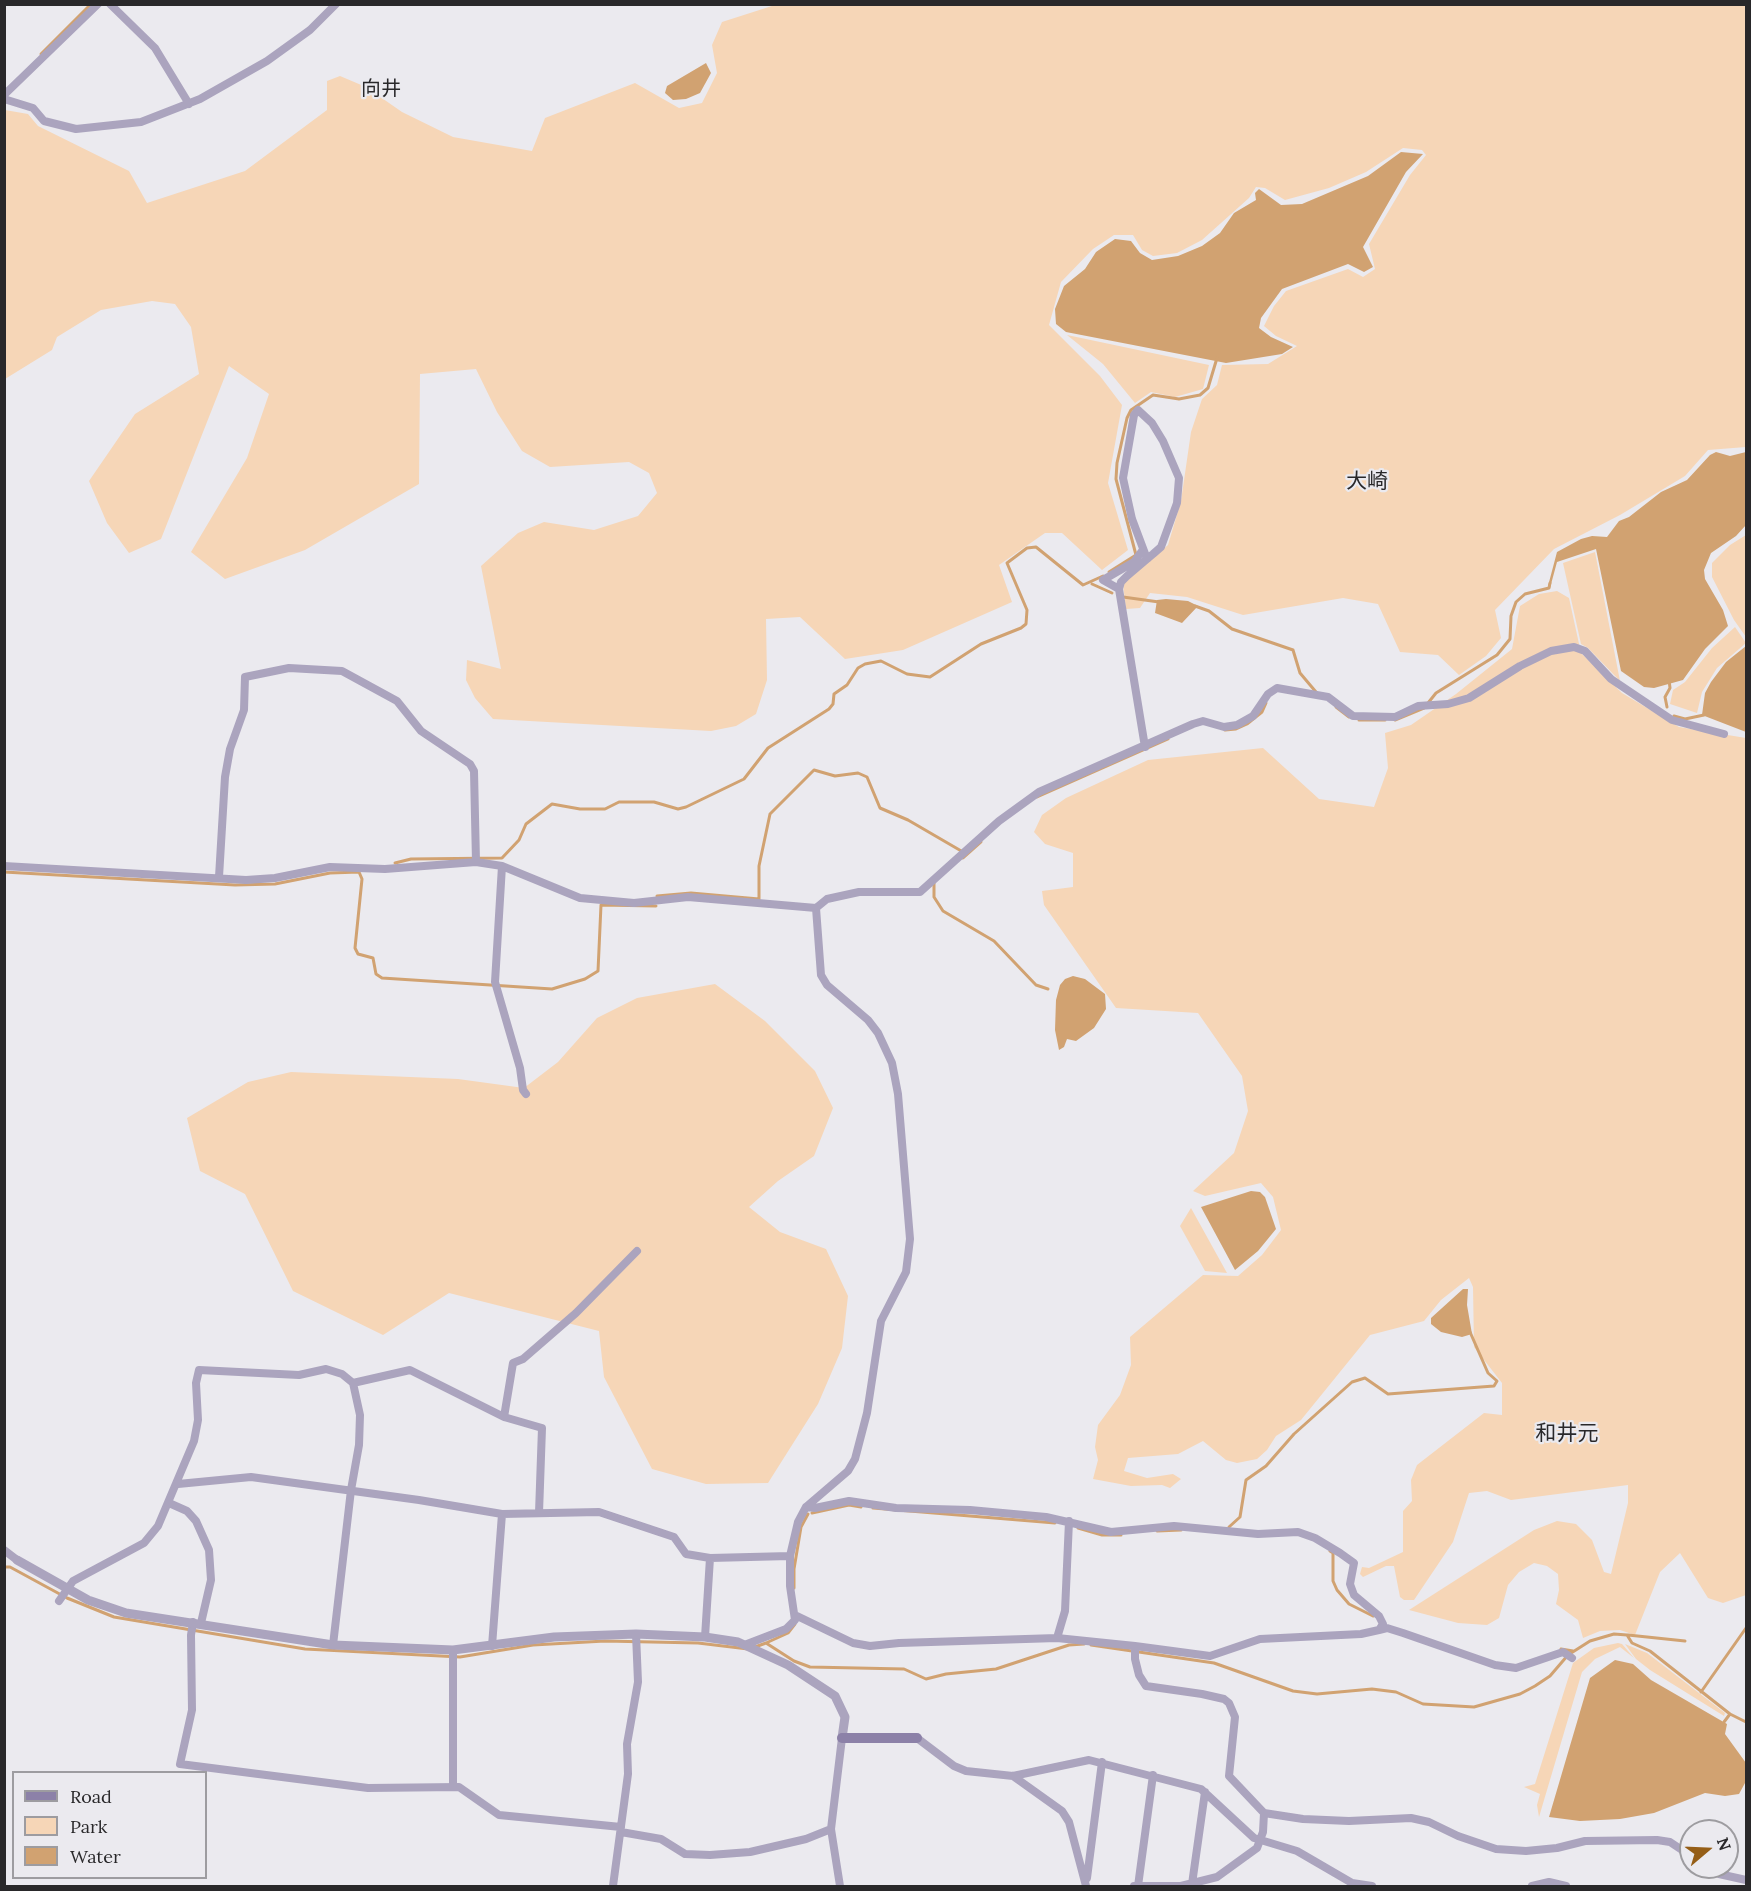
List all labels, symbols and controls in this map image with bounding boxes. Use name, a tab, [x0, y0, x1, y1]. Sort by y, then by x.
district label: 向井	[361, 77, 401, 101]
district label: 大崎	[1346, 469, 1388, 495]
district label: 和井元	[1536, 1421, 1598, 1447]
legend	[12, 1771, 207, 1879]
text: Road	[70, 1785, 112, 1808]
text: Park	[70, 1815, 107, 1838]
north arrow	[1679, 1819, 1739, 1879]
text: N	[1713, 1835, 1736, 1853]
text: Water	[70, 1845, 121, 1868]

